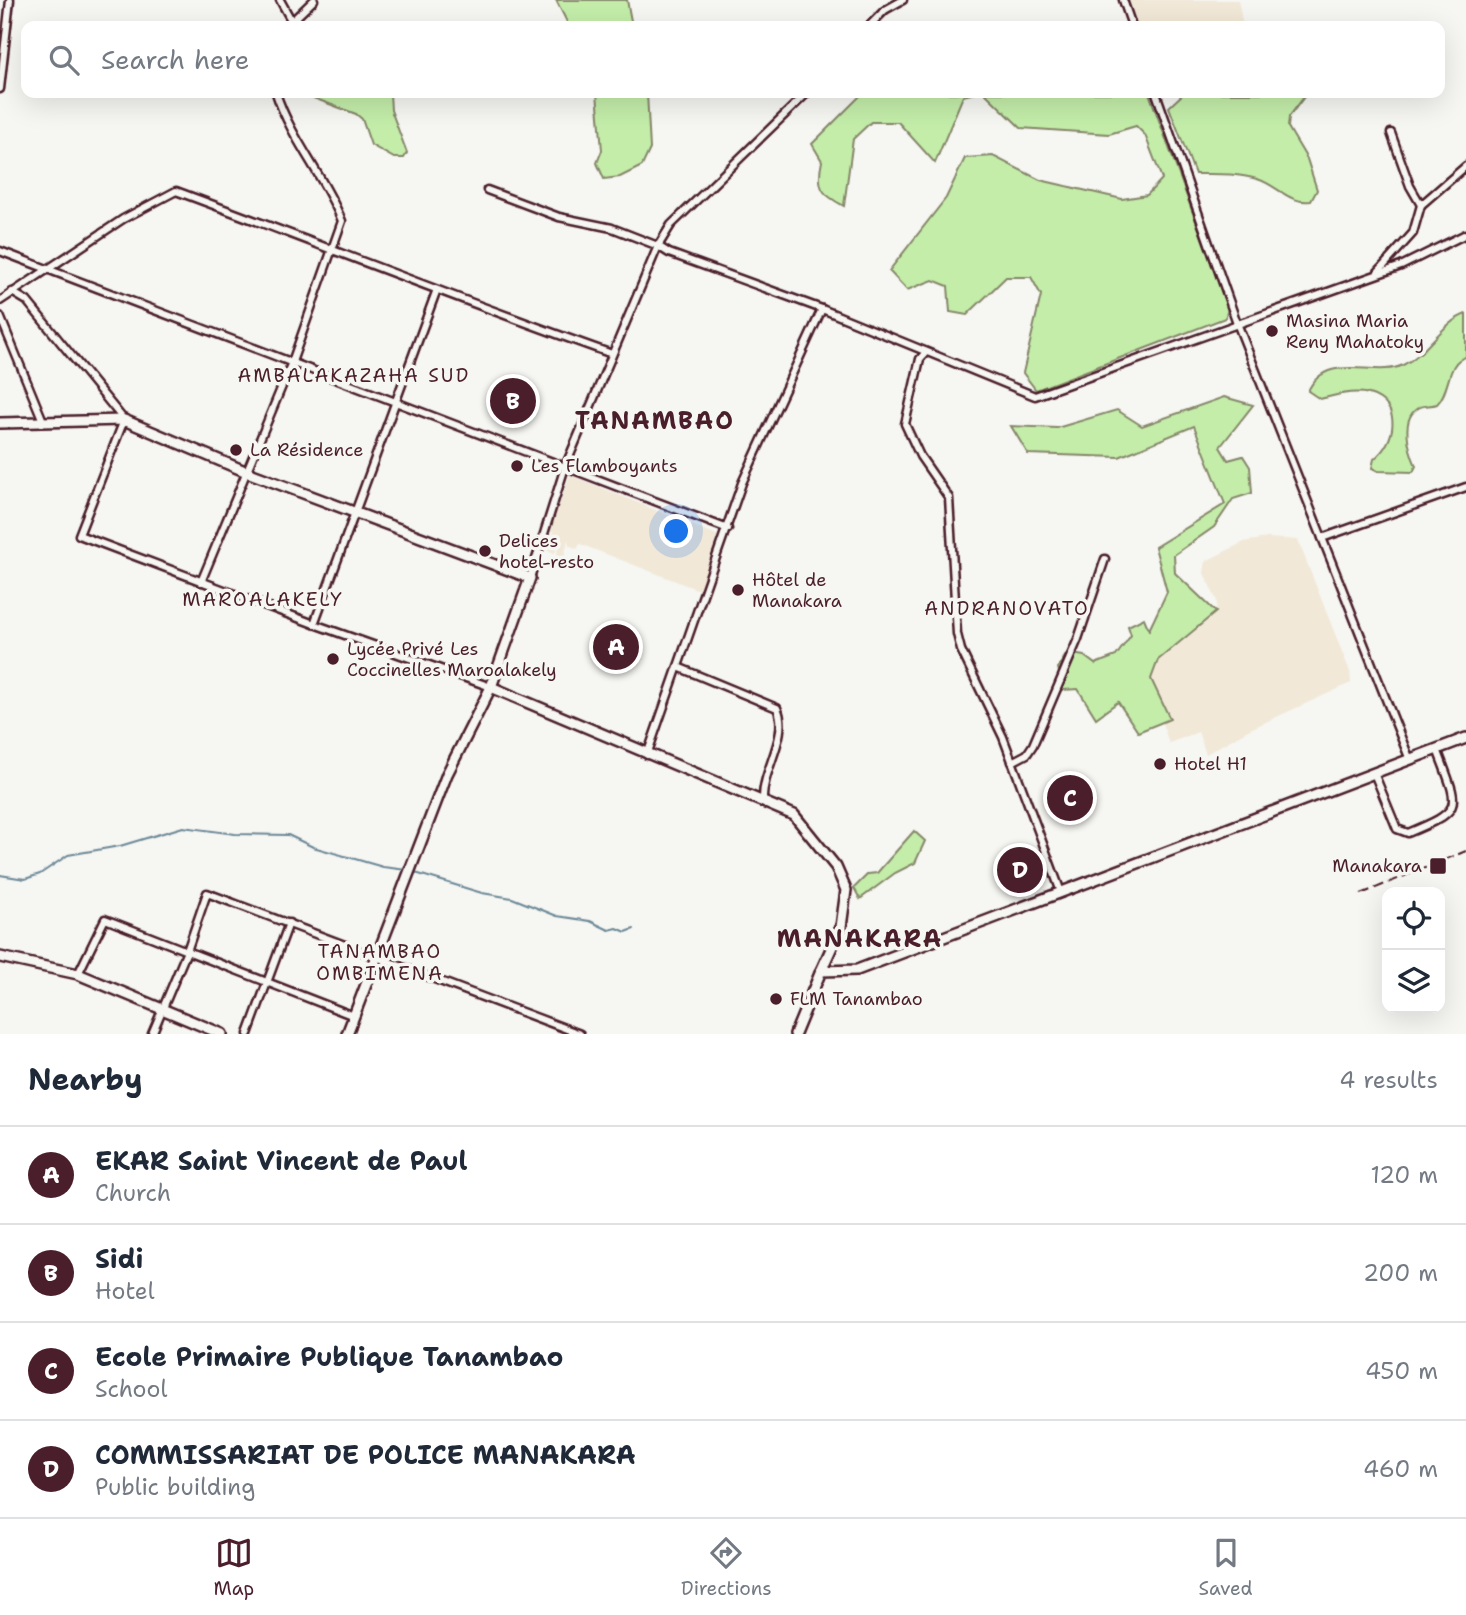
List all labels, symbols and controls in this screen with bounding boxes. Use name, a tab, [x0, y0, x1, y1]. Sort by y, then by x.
search box	[21, 21, 1445, 98]
icon: search	[45, 41, 83, 79]
text: Search here	[101, 42, 250, 77]
place label: Masina Maria Reny Mahatoky	[1286, 309, 1424, 354]
marker: Masina Maria Reny Mahatoky	[1264, 323, 1280, 339]
district label: AMBALAKAZAHA SUD	[238, 363, 470, 388]
pin: B	[490, 375, 536, 427]
district label: TANAMBAO	[575, 405, 735, 437]
place label: La Résidence	[250, 438, 363, 462]
marker: La Résidence	[228, 442, 244, 458]
place label: Les Flamboyants	[531, 454, 678, 478]
marker: Les Flamboyants	[509, 458, 525, 474]
your location	[659, 514, 693, 548]
place label: Delices hotel-resto	[499, 529, 594, 574]
marker: Delices hotel-resto	[477, 543, 493, 559]
place label: Hôtel de Manakara	[752, 568, 842, 613]
marker: Hôtel de Manakara	[730, 582, 746, 598]
district label: MAROALAKELY	[182, 587, 344, 612]
district label: ANDRANOVATO	[924, 596, 1090, 621]
pin: A	[593, 621, 639, 673]
place label: Lycée Privé Les Coccinelles Maroalakely	[347, 637, 557, 682]
marker: Lycée Privé Les Coccinelles Maroalakely	[325, 651, 341, 667]
place label: Hotel H1	[1174, 752, 1247, 776]
marker: Hotel H1	[1152, 756, 1168, 772]
pin: C	[1047, 772, 1093, 824]
pin: D	[997, 844, 1043, 896]
place label: Manakara	[1332, 854, 1422, 878]
marker: Manakara	[1428, 856, 1448, 876]
map controls	[1382, 887, 1445, 1013]
button: locate	[1382, 887, 1445, 950]
district label: MANAKARA	[777, 923, 943, 955]
district label: TANAMBAO OMBIMENA	[316, 939, 444, 986]
button: layers	[1382, 950, 1445, 1013]
place label: FLM Tanambao	[790, 987, 923, 1011]
marker: FLM Tanambao	[768, 991, 784, 1007]
text: Nearby	[28, 1059, 143, 1100]
text: 4 results	[1339, 1065, 1438, 1095]
text: EKAR Saint Vincent de Paul	[95, 1143, 468, 1178]
text: A	[42, 1160, 60, 1190]
text: 120 m	[1370, 1160, 1438, 1190]
text: Church	[95, 1178, 171, 1208]
text: Sidi	[95, 1241, 143, 1276]
text: B	[44, 1258, 58, 1288]
text: 200 m	[1363, 1258, 1438, 1288]
text: Hotel	[95, 1276, 155, 1306]
text: Ecole Primaire Publique Tanambao	[95, 1339, 564, 1374]
text: C	[44, 1356, 58, 1386]
text: 450 m	[1365, 1356, 1438, 1386]
text: School	[95, 1374, 167, 1404]
text: COMMISSARIAT DE POLICE MANAKARA	[95, 1437, 636, 1472]
text: D	[43, 1454, 59, 1484]
text: 460 m	[1363, 1454, 1438, 1484]
text: Public building	[95, 1472, 255, 1502]
tab: Map	[213, 1534, 254, 1601]
tab: Directions	[681, 1534, 772, 1601]
tab: Saved	[1199, 1534, 1253, 1601]

